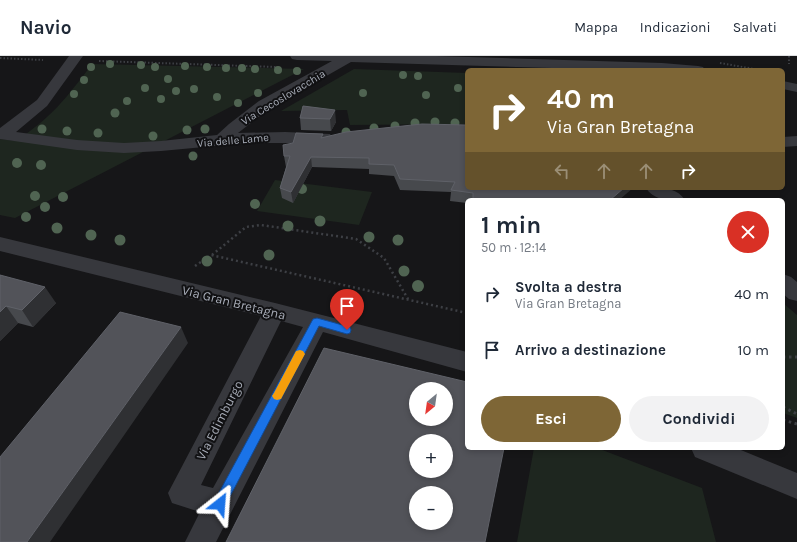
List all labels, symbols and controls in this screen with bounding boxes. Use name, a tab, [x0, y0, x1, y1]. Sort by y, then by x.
text: Navio	[20, 17, 72, 39]
text: Mappa	[574, 19, 618, 36]
text: Indicazioni	[640, 19, 711, 36]
text: Salvati	[733, 19, 777, 36]
street label: Via Cecoslovacchia	[239, 67, 328, 128]
text: 40 m	[547, 82, 615, 115]
icon: right	[481, 84, 533, 136]
text: Via Gran Bretagna	[547, 116, 694, 138]
street label: Via delle Lame	[197, 131, 270, 150]
icon: left	[551, 160, 573, 182]
icon: ahead	[593, 160, 615, 182]
icon: ahead	[635, 160, 657, 182]
icon: right	[677, 160, 699, 182]
text: 1 min	[481, 211, 541, 239]
button: close	[727, 211, 769, 253]
text: 50 m · 12:14	[481, 240, 546, 255]
text: Svolta a destra	[515, 278, 622, 296]
street label: Via Gran Bretagna	[180, 282, 287, 323]
icon: right	[481, 283, 503, 305]
text: 40 m	[734, 285, 769, 303]
pin	[330, 289, 364, 330]
icon: arrive	[336, 295, 358, 317]
text: Via Gran Bretagna	[515, 296, 621, 311]
icon: arrive	[481, 339, 503, 361]
text: Arrivo a destinazione	[515, 341, 666, 359]
text: 10 m	[738, 341, 769, 359]
street label: Via Edimburgo	[193, 378, 246, 462]
north arrow	[409, 382, 453, 426]
map controls	[409, 382, 453, 530]
button: Esci	[481, 396, 621, 442]
button: Condividi	[629, 396, 769, 442]
button: +	[409, 434, 453, 478]
position arrow	[199, 483, 241, 525]
button: −	[409, 486, 453, 530]

